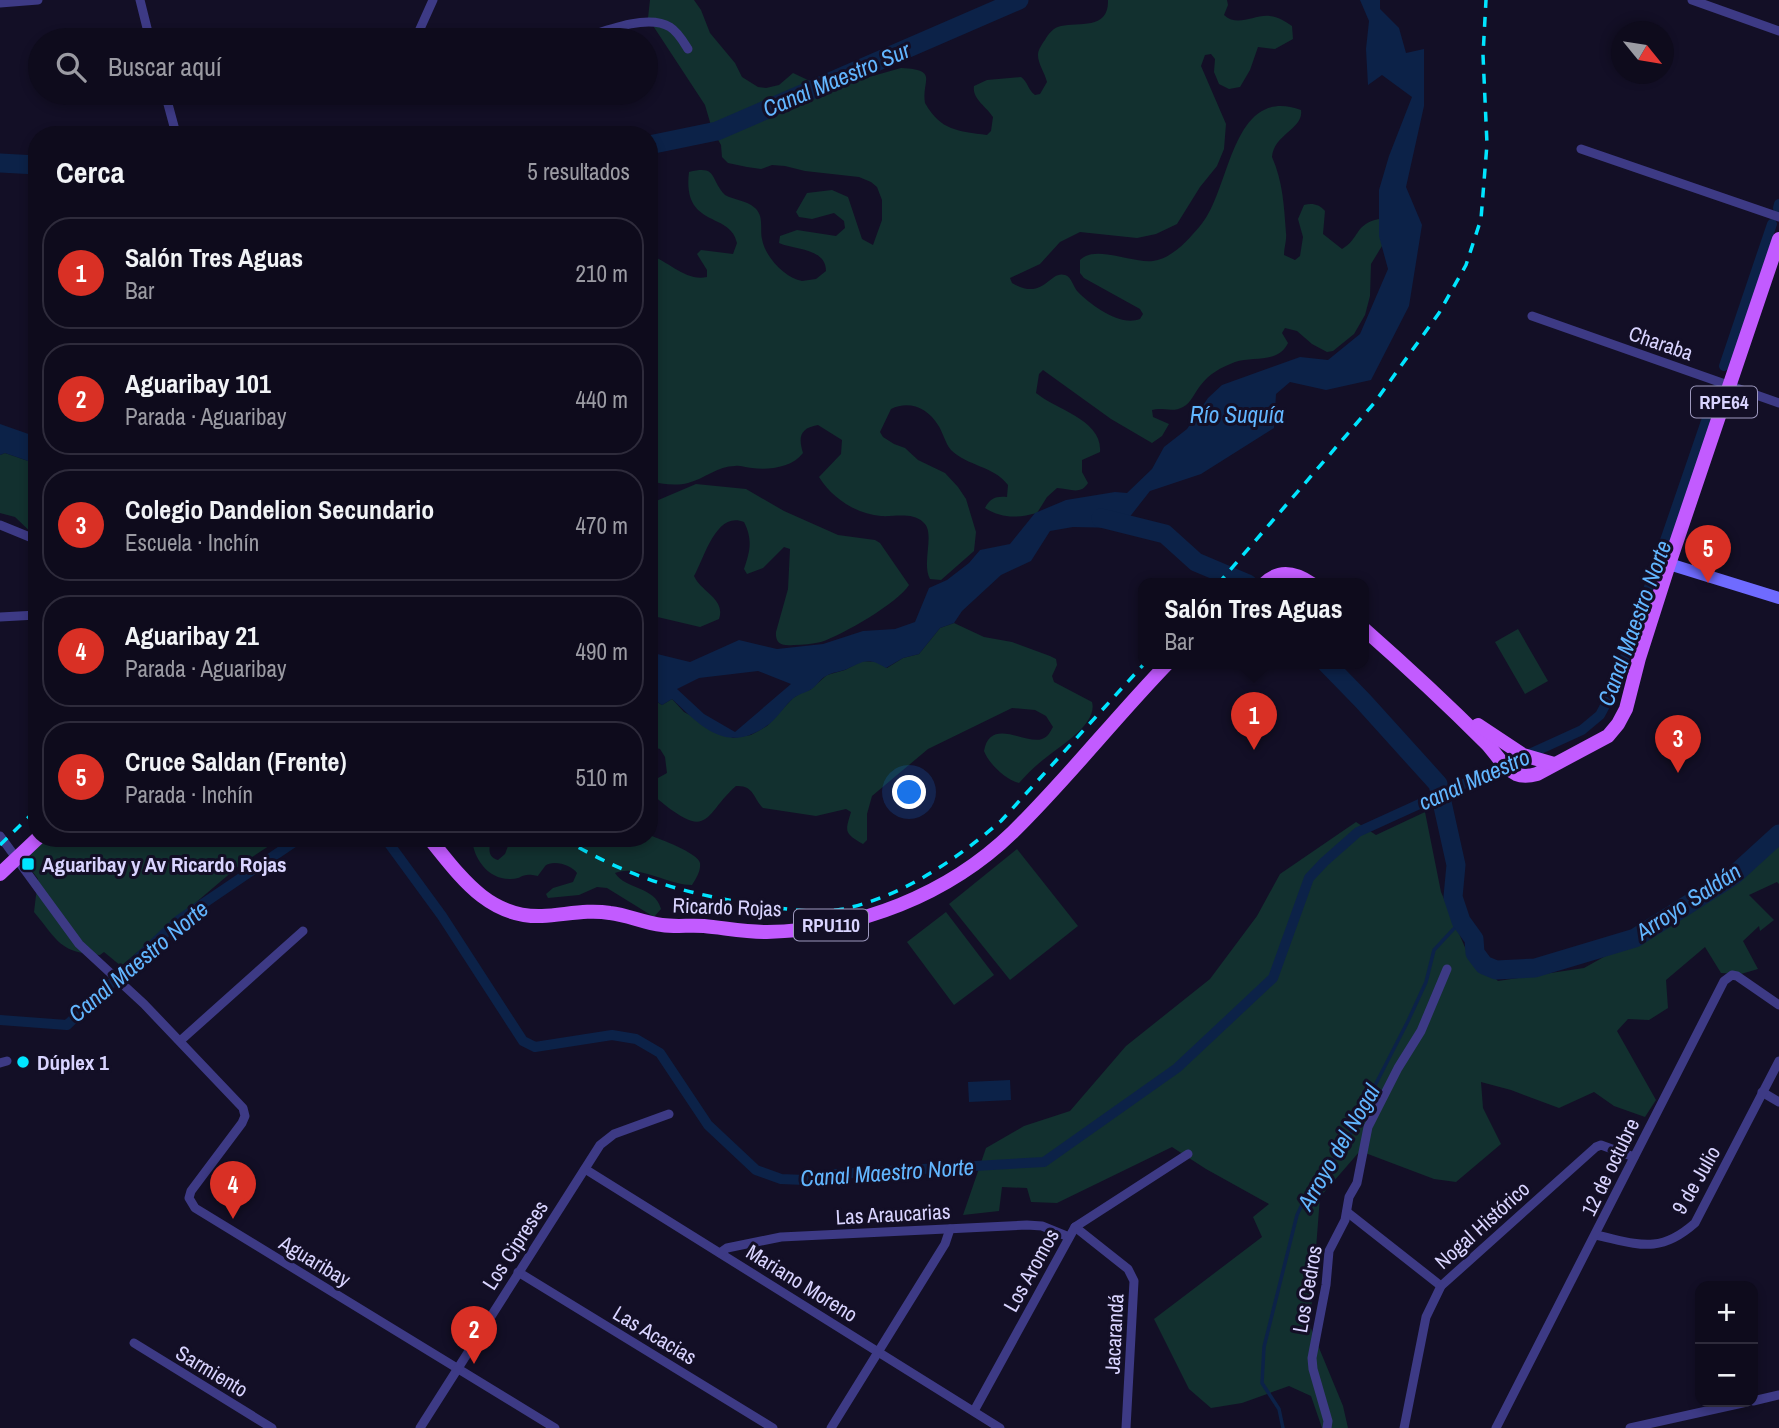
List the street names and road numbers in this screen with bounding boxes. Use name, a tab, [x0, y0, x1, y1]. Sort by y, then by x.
street label: Charaba	[1625, 319, 1697, 368]
road number: RPE64	[1691, 386, 1757, 418]
street label: Ricardo Rojas	[672, 891, 782, 923]
road number: RPU110	[794, 909, 868, 940]
street label: 12 de octubre	[1574, 1113, 1646, 1221]
street label: 9 de Julio	[1665, 1140, 1727, 1220]
street label: Nogal Histórico	[1428, 1175, 1536, 1275]
street label: Los Cipreses	[475, 1195, 555, 1295]
street label: Las Araucarias	[835, 1197, 951, 1231]
street label: Los Aromos	[996, 1223, 1066, 1317]
street label: Aguaribay	[273, 1228, 356, 1294]
street label: Mariano Moreno	[741, 1237, 863, 1329]
street label: Los Cedros	[1285, 1243, 1329, 1335]
street label: Jacarandá	[1097, 1293, 1131, 1375]
street label: Las Acacias	[608, 1299, 702, 1371]
street label: Sarmiento	[170, 1338, 254, 1404]

